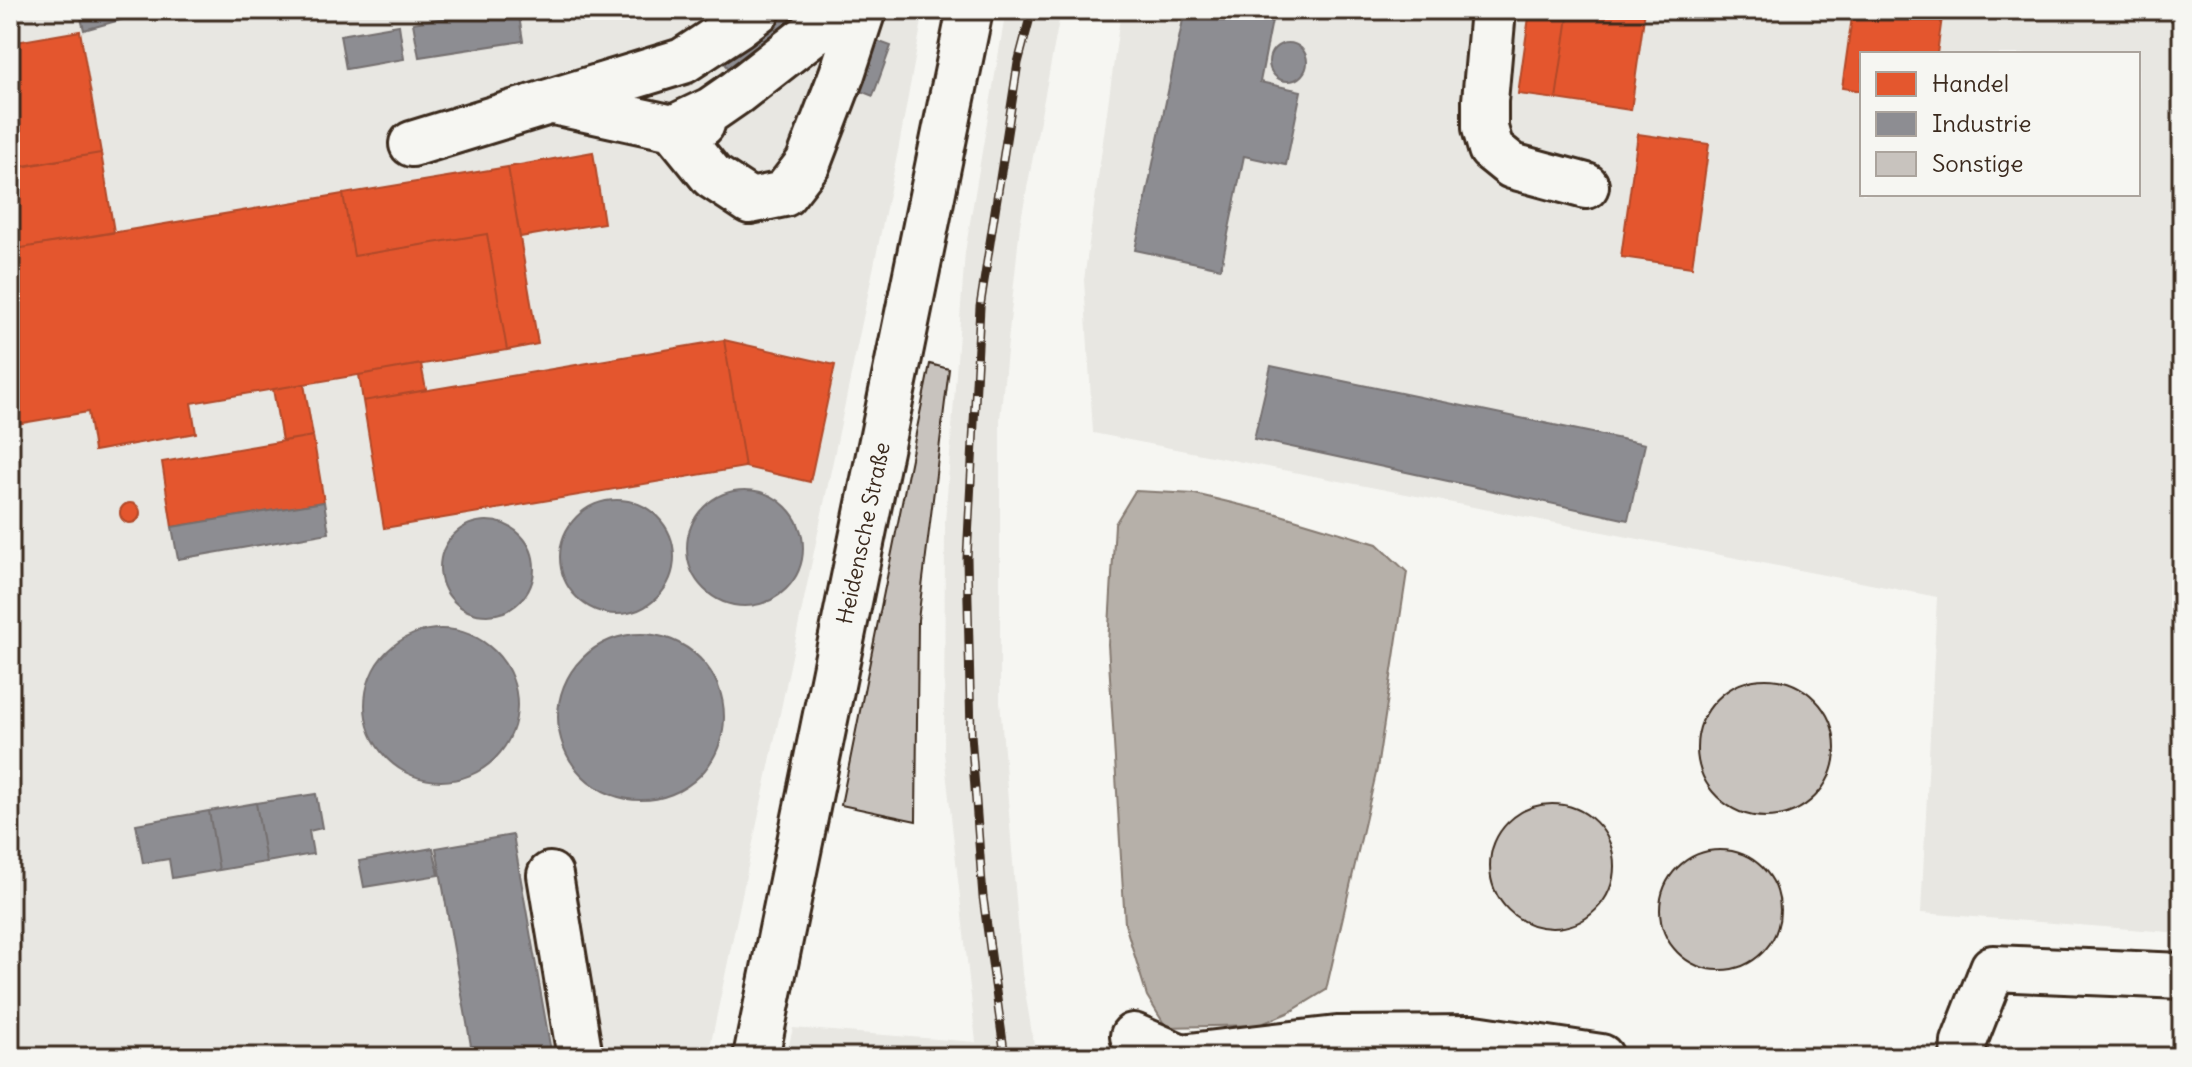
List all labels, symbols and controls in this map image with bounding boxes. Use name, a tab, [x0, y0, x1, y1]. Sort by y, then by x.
legend	[1860, 52, 2140, 196]
text: Handel	[1932, 68, 2009, 98]
text: Industrie	[1932, 108, 2031, 138]
text: Sonstige	[1932, 148, 2023, 178]
street label: Heidensche Straße	[830, 439, 896, 627]

